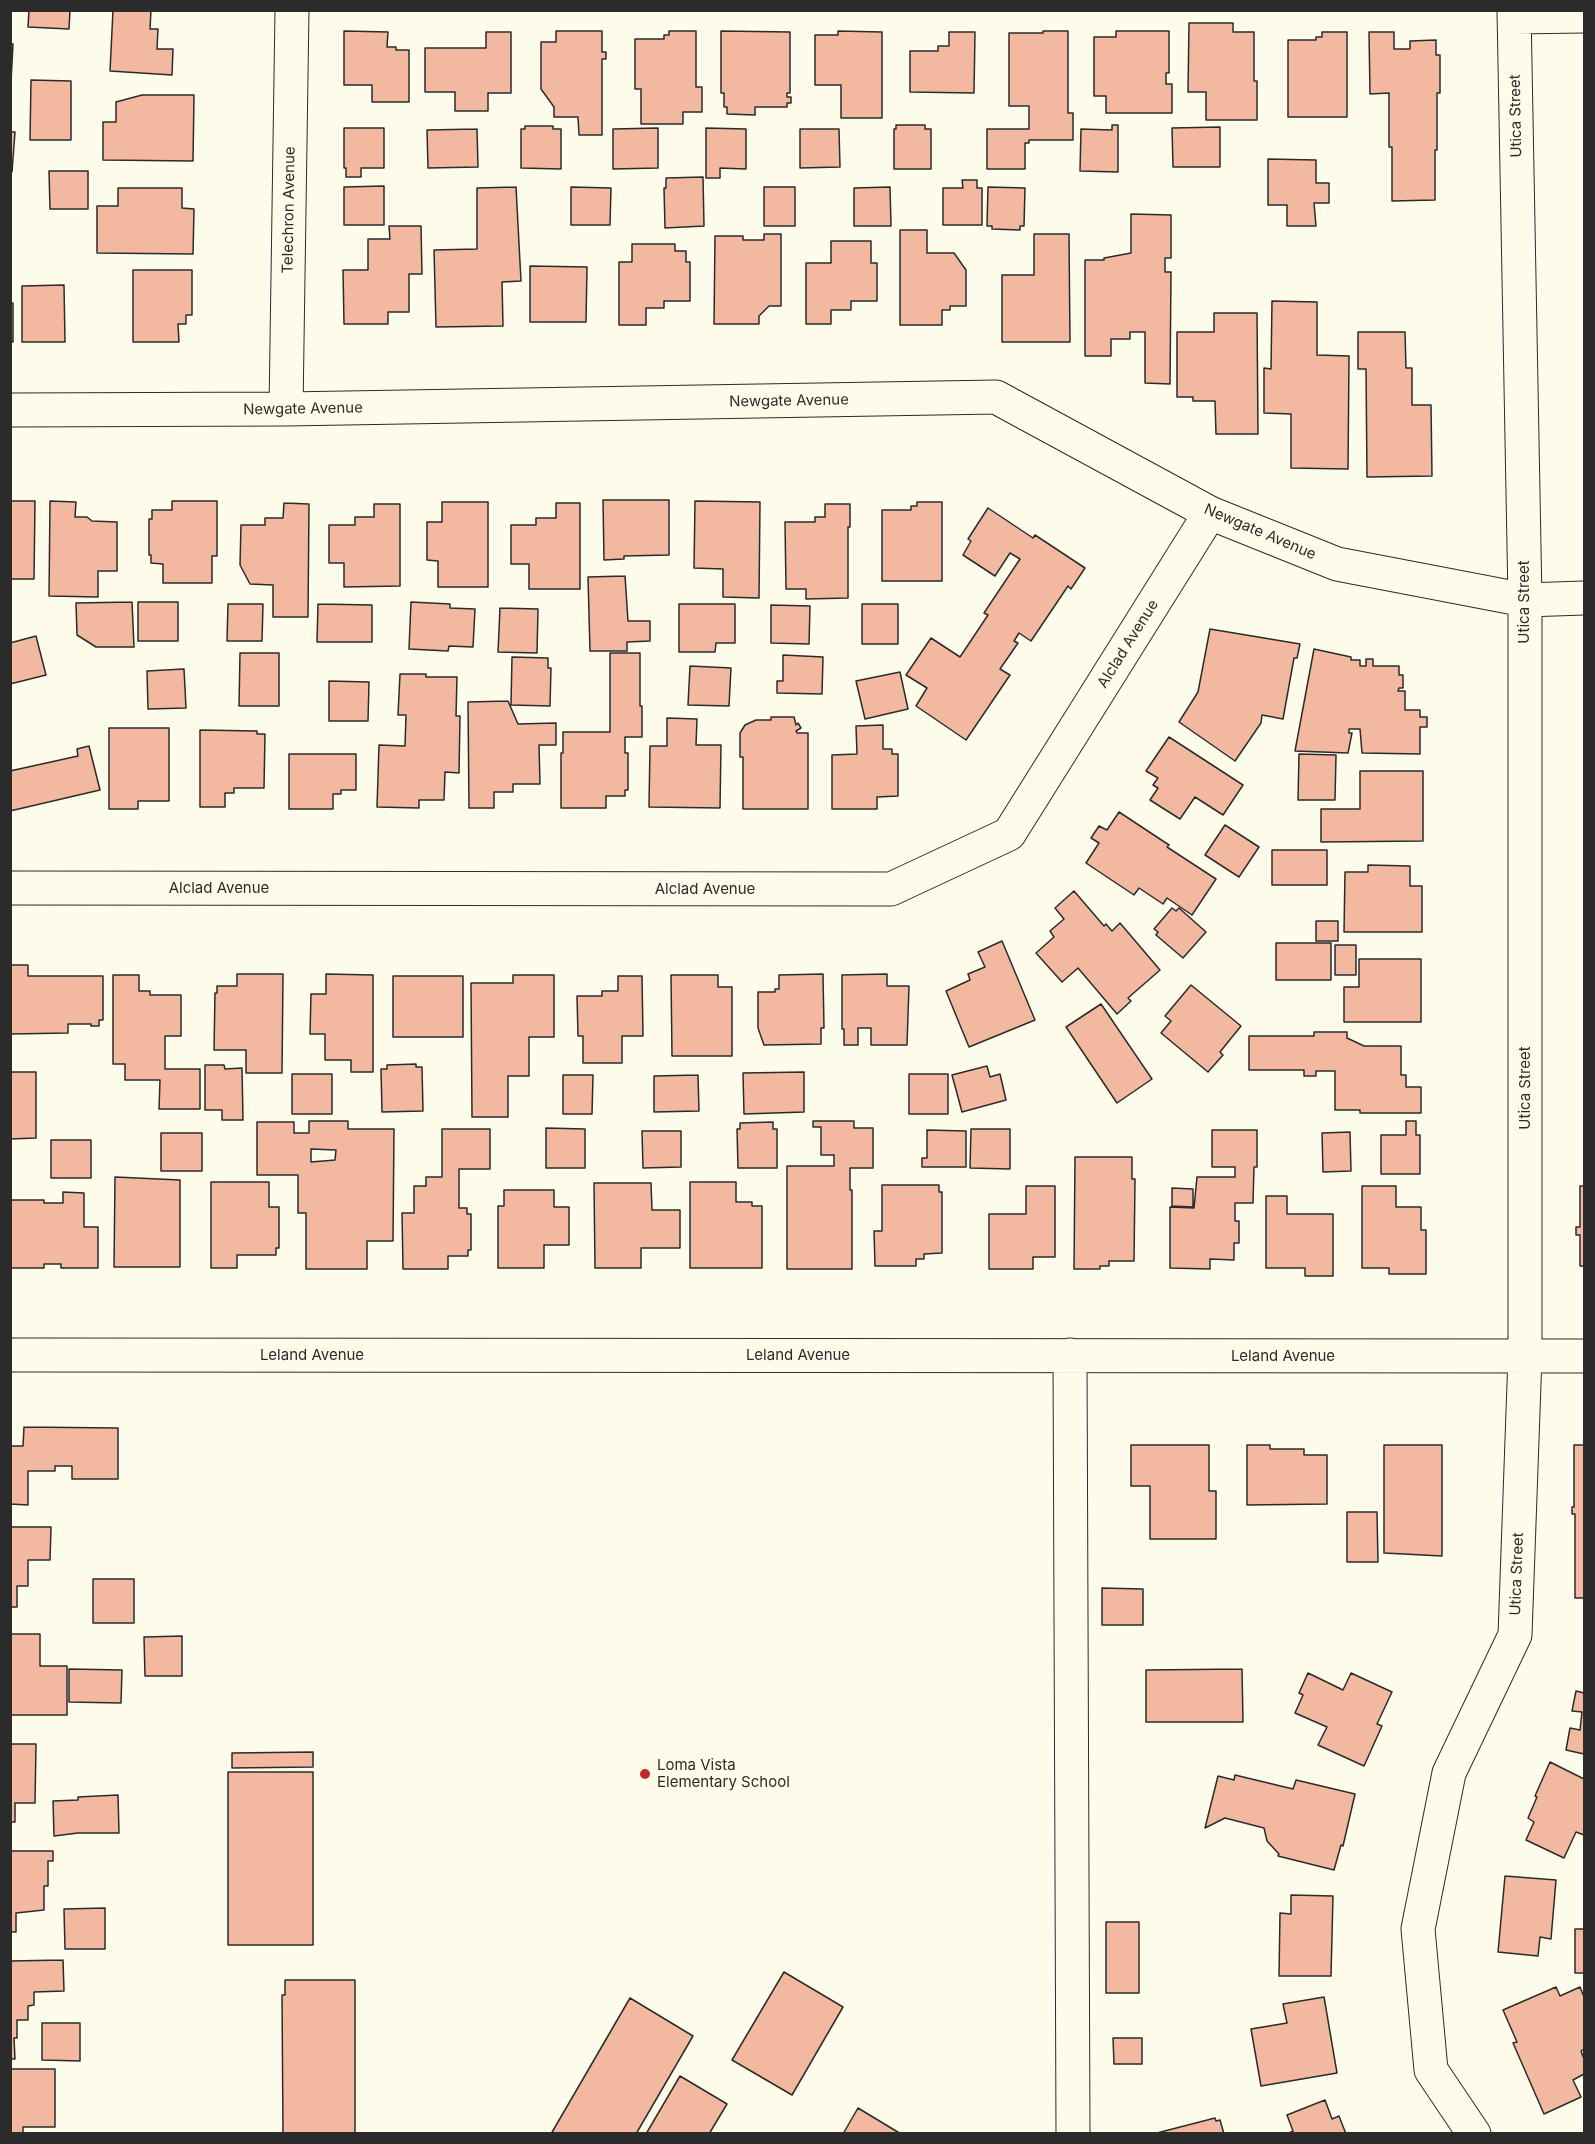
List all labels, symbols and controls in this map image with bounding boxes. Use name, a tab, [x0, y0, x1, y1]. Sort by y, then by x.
street label: Utica Street	[1506, 74, 1526, 158]
street label: Telechron Avenue	[279, 146, 299, 274]
street label: Newgate Avenue	[729, 391, 849, 411]
street label: Newgate Avenue	[243, 399, 363, 419]
street label: Newgate Avenue	[1201, 500, 1319, 564]
street label: Utica Street	[1515, 560, 1533, 644]
street label: Alclad Avenue	[1094, 597, 1162, 691]
street label: Alclad Avenue	[169, 879, 269, 897]
street label: Alclad Avenue	[655, 880, 755, 898]
street label: Utica Street	[1516, 1046, 1534, 1130]
street label: Leland Avenue	[260, 1346, 364, 1364]
street label: Leland Avenue	[746, 1346, 850, 1364]
street label: Leland Avenue	[1231, 1347, 1335, 1365]
street label: Utica Street	[1507, 1532, 1527, 1616]
place label: Loma Vista Elementary School	[657, 1756, 790, 1791]
marker: Loma Vista Elementary School	[638, 1767, 652, 1781]

